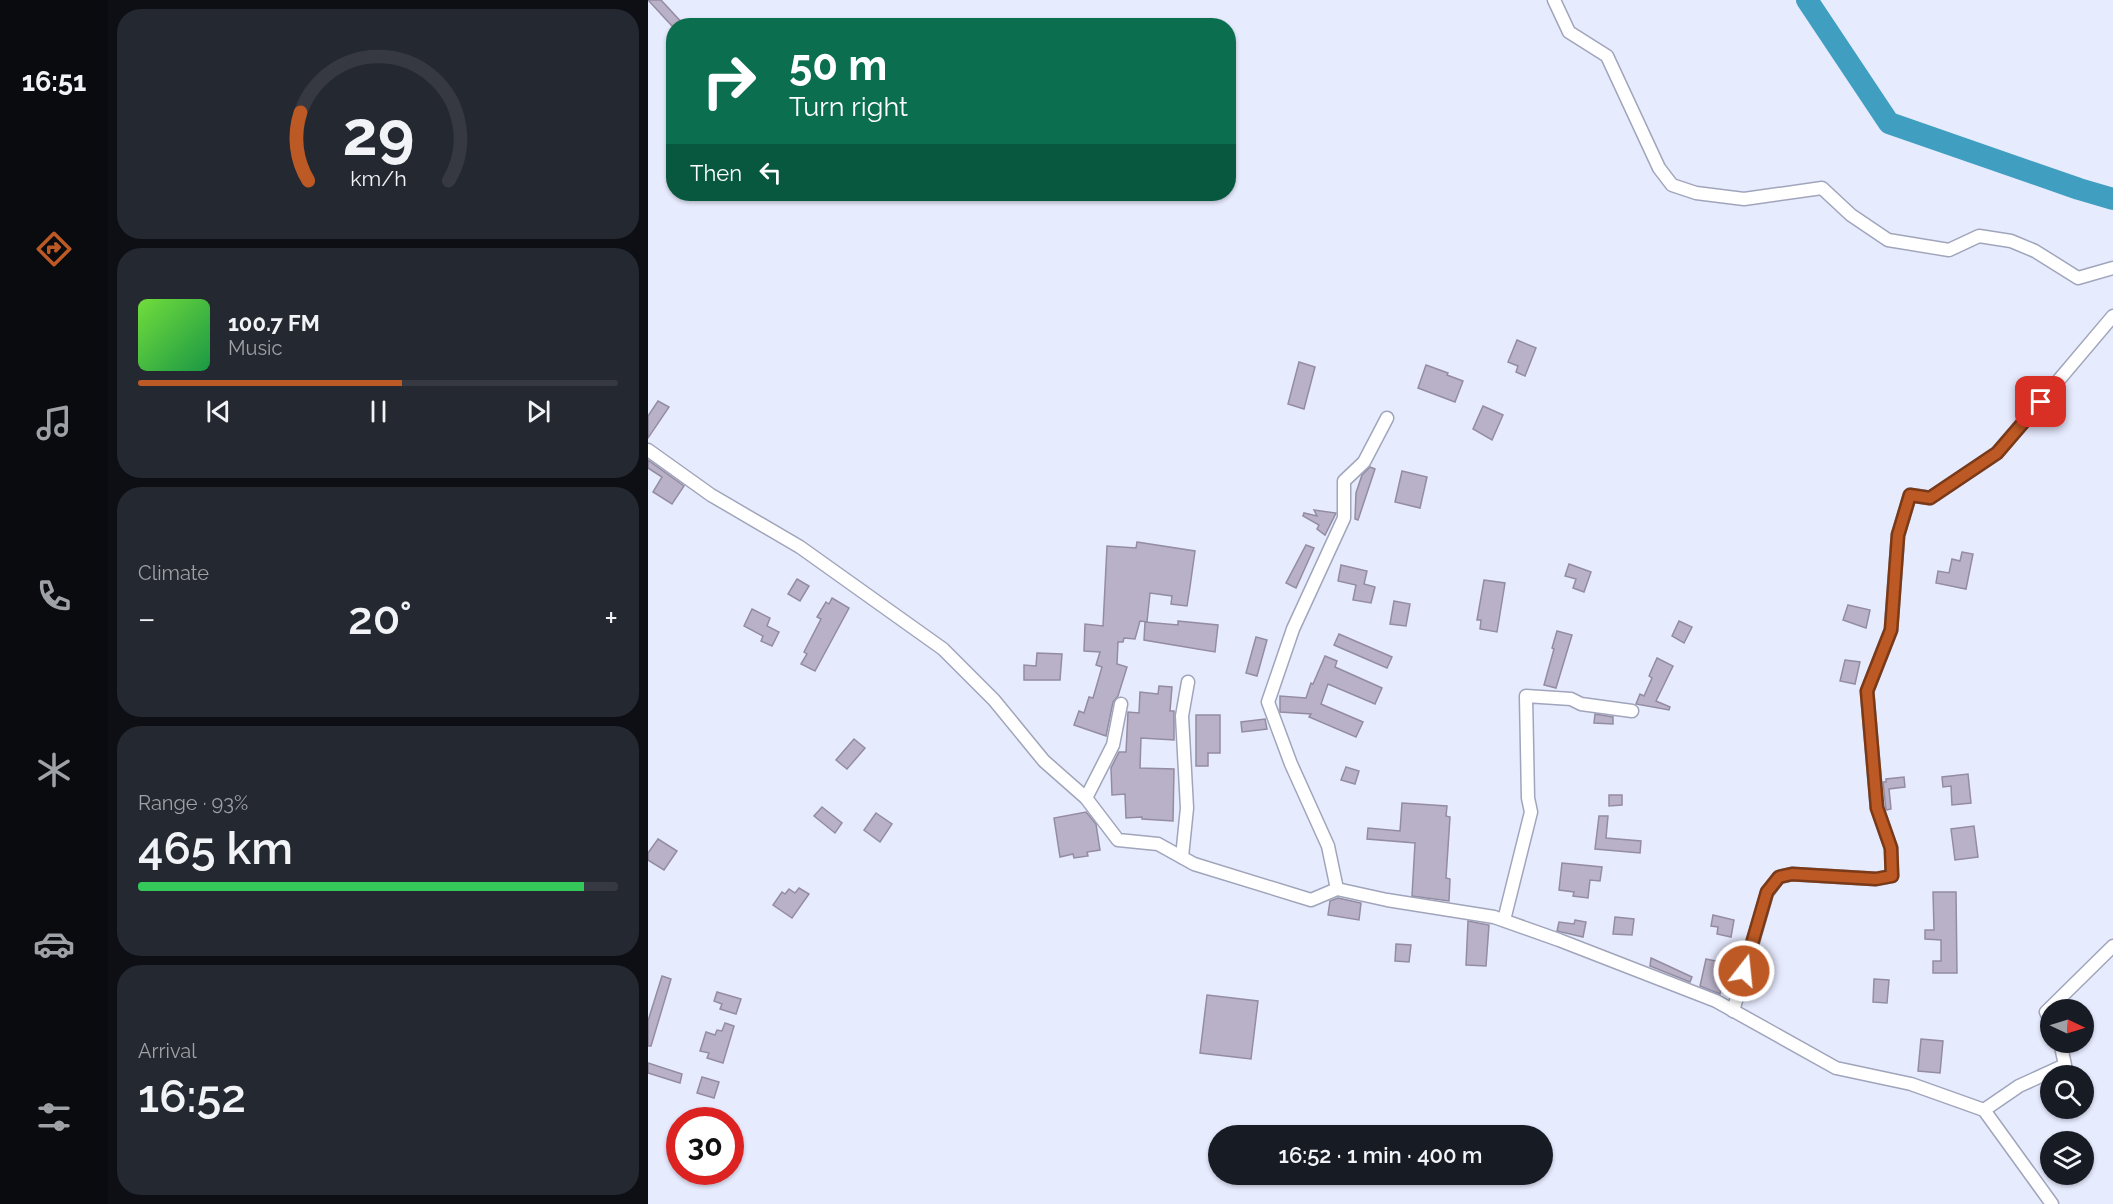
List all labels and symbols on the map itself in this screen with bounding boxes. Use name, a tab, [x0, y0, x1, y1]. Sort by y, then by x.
pin	[2015, 376, 2066, 427]
position arrow	[1712, 939, 1776, 1003]
north arrow	[2040, 999, 2094, 1053]
speed limit sign: 30	[666, 1107, 744, 1185]

